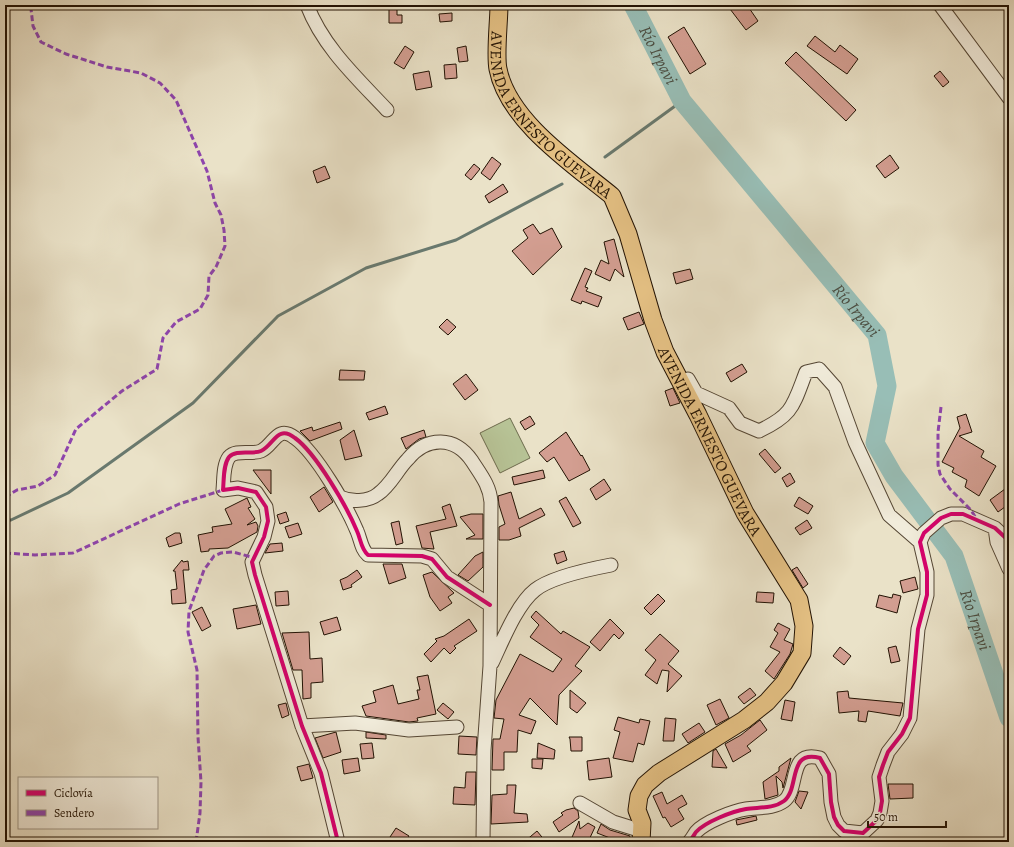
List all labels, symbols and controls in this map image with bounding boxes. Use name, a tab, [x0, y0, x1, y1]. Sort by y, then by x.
water label: Río Irpavi	[633, 22, 683, 89]
street label: AVENIDA ERNESTO GUEVARA	[485, 30, 617, 204]
water label: Río Irpavi	[827, 279, 885, 342]
street label: AVENIDA ERNESTO GUEVARA	[652, 343, 767, 541]
water label: Río Irpavi	[954, 586, 996, 654]
legend	[18, 777, 158, 829]
text: Ciclovía	[54, 785, 93, 801]
scale bar	[868, 803, 946, 829]
text: Sendero	[54, 805, 94, 821]
text: 50 m	[874, 809, 898, 825]

